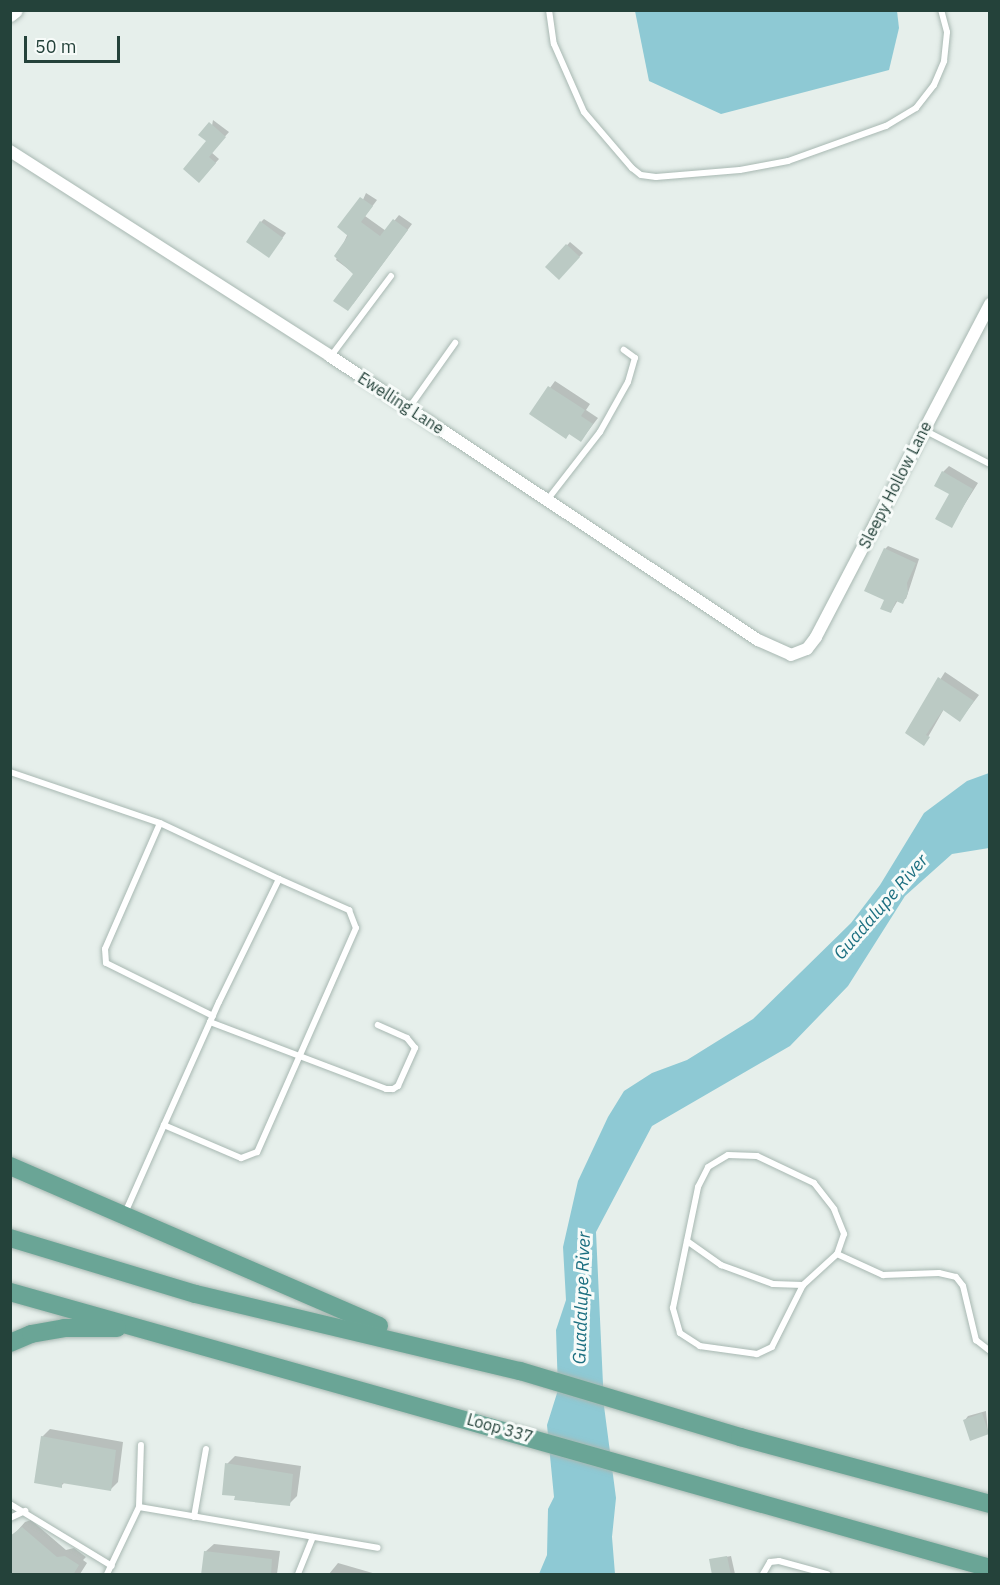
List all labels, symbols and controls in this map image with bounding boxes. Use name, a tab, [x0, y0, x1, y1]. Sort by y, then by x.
scale bar	[27, 24, 123, 62]
text: 50 m	[35, 35, 77, 58]
street label: Ewelling Lane	[354, 368, 448, 438]
street label: Sleepy Hollow Lane	[855, 418, 935, 552]
water label: Guadalupe River	[829, 850, 933, 964]
water label: Guadalupe River	[569, 1231, 595, 1365]
street label: Loop 337	[465, 1409, 535, 1447]

